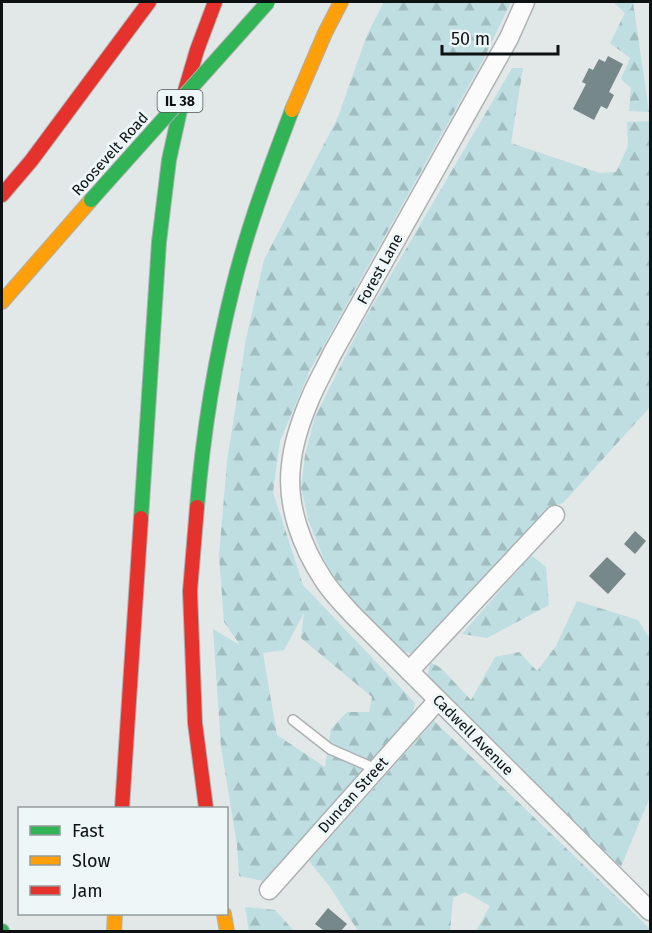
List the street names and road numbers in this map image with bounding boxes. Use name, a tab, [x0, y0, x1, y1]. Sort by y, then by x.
road number: IL 38	[158, 90, 202, 112]
street label: Roosevelt Road	[68, 109, 152, 199]
street label: Forest Lane	[353, 231, 407, 307]
street label: Cadwell Avenue	[429, 691, 517, 779]
street label: Duncan Street	[314, 753, 392, 837]

